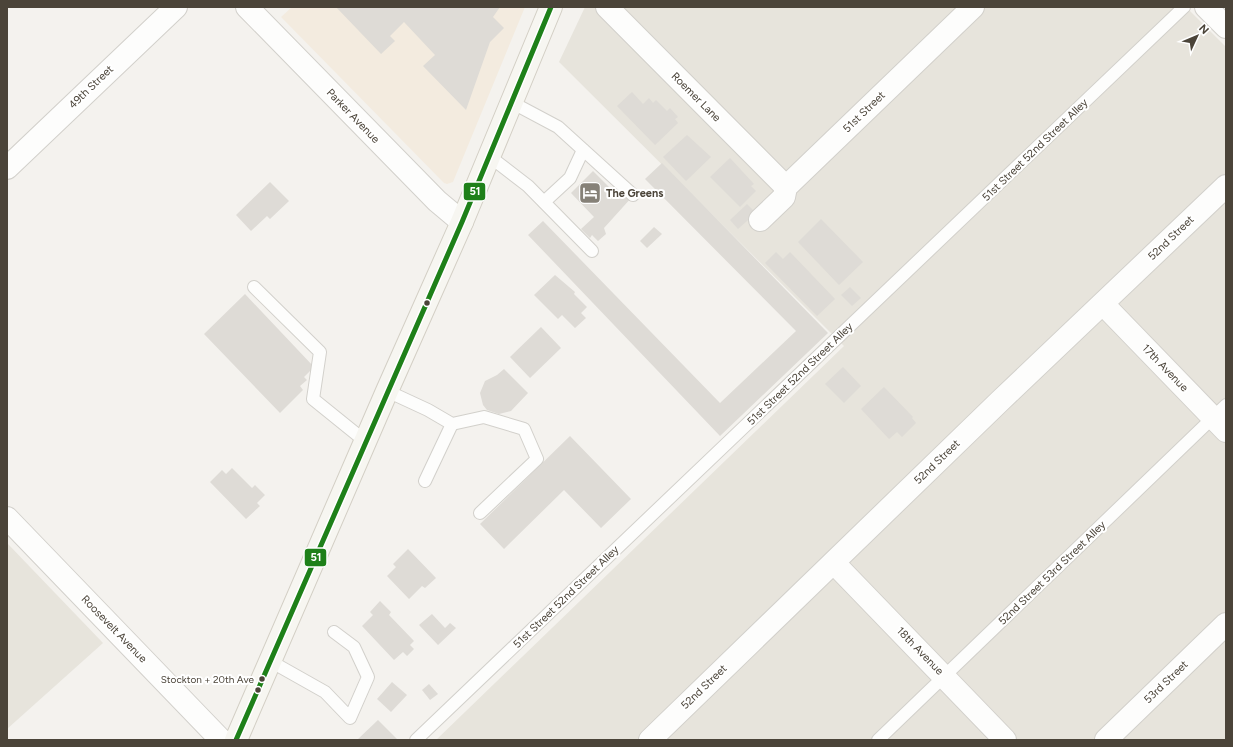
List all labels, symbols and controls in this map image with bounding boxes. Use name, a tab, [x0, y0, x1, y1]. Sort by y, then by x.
north arrow	[1177, 16, 1217, 56]
text: N	[1196, 22, 1211, 37]
street label: 49th Street	[66, 63, 116, 111]
street label: Roemer Lane	[669, 70, 723, 124]
street label: Parker Avenue	[324, 86, 382, 146]
street label: 51st Street	[840, 89, 888, 135]
street label: 51st Street 52nd Street Alley	[980, 96, 1091, 204]
hotel icon: The Greens	[577, 180, 603, 206]
line badge: 51	[463, 182, 486, 201]
text: 51	[469, 185, 481, 198]
place label: The Greens	[606, 187, 663, 200]
street label: 52nd Street	[1145, 213, 1197, 263]
unlabelled marker	[422, 298, 432, 308]
street label: 51st Street 52nd Street Alley	[745, 320, 856, 428]
street label: 17th Avenue	[1139, 342, 1191, 394]
street label: 52nd Street	[911, 437, 963, 487]
street label: 52nd Street 53rd Street Alley	[996, 518, 1108, 628]
street label: 51st Street 52nd Street Alley	[511, 543, 622, 651]
line badge: 51	[304, 548, 327, 567]
text: 51	[310, 551, 322, 564]
street label: Roosevelt Avenue	[79, 593, 149, 665]
street label: 18th Avenue	[894, 624, 946, 678]
street label: 53rd Street	[1141, 658, 1191, 706]
street label: 52nd Street	[678, 662, 730, 712]
place label: Stockton + 20th Ave	[161, 673, 255, 686]
marker: Stockton + 20th Ave	[257, 674, 267, 684]
unlabelled marker	[253, 685, 263, 695]

